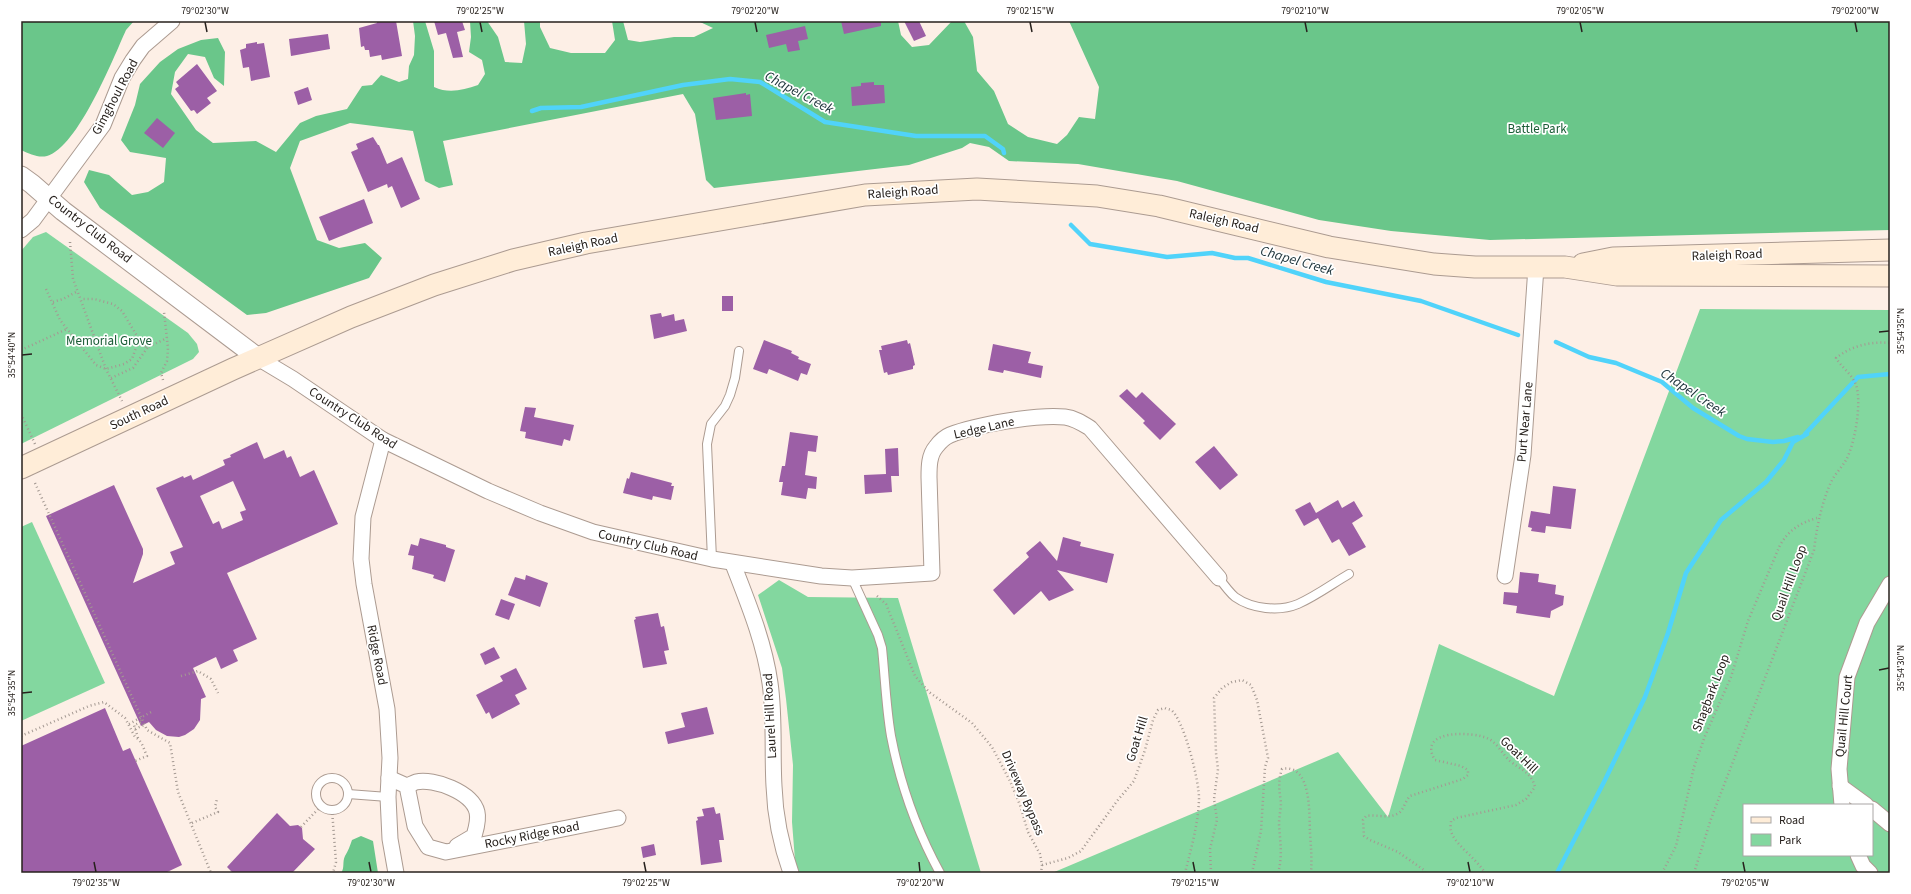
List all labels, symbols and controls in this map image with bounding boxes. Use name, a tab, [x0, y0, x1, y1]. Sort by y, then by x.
text: 79°02'30"W	[181, 4, 229, 18]
text: 79°02'25"W	[456, 4, 504, 18]
text: 79°02'20"W	[731, 4, 779, 18]
text: 79°02'15"W	[1006, 4, 1054, 18]
text: 79°02'10"W	[1281, 4, 1329, 18]
text: 79°02'05"W	[1556, 4, 1604, 18]
text: 79°02'00"W	[1831, 4, 1879, 18]
street label: Gimghoul Road	[87, 56, 143, 138]
water label: Chapel Creek	[761, 66, 837, 120]
park label: Battle Park	[1507, 120, 1567, 138]
street label: Raleigh Road	[867, 181, 939, 203]
street label: Country Club Road	[44, 190, 136, 268]
street label: Raleigh Road	[1187, 204, 1261, 238]
street label: Raleigh Road	[546, 229, 620, 261]
water label: Chapel Creek	[1258, 241, 1336, 281]
street label: Raleigh Road	[1691, 245, 1763, 265]
text: 35°54'35"N	[1894, 308, 1908, 354]
text: 35°54'40"N	[5, 332, 19, 378]
park label: Memorial Grove	[66, 332, 152, 350]
water label: Chapel Creek	[1656, 364, 1730, 423]
street label: Purt Near Lane	[1513, 381, 1537, 463]
street label: Country Club Road	[305, 383, 401, 453]
street label: South Road	[107, 392, 171, 434]
street label: Ledge Lane	[952, 412, 1016, 444]
street label: Country Club Road	[596, 525, 700, 565]
street label: Quail Hill Loop	[1767, 542, 1811, 624]
street label: Ridge Road	[362, 623, 392, 687]
text: 35°54'30"N	[1894, 645, 1908, 691]
street label: Shagbark Loop	[1688, 652, 1734, 734]
text: 35°54'35"N	[5, 670, 19, 716]
street label: Laurel Hill Road	[759, 673, 781, 759]
street label: Quail Hill Court	[1831, 673, 1857, 758]
street label: Goat Hill	[1122, 714, 1152, 764]
street label: Goat Hill	[1496, 732, 1542, 778]
street label: Driveway Bypass	[997, 748, 1049, 839]
legend	[1743, 804, 1873, 856]
text: Road	[1779, 812, 1805, 829]
street label: Rocky Ridge Road	[483, 817, 581, 853]
text: Park	[1779, 832, 1801, 849]
text: 79°02'35"W	[72, 876, 120, 890]
text: 79°02'30"W	[347, 876, 395, 890]
text: 79°02'25"W	[622, 876, 670, 890]
text: 79°02'20"W	[896, 876, 944, 890]
text: 79°02'15"W	[1171, 876, 1219, 890]
text: 79°02'10"W	[1446, 876, 1494, 890]
text: 79°02'05"W	[1721, 876, 1769, 890]

